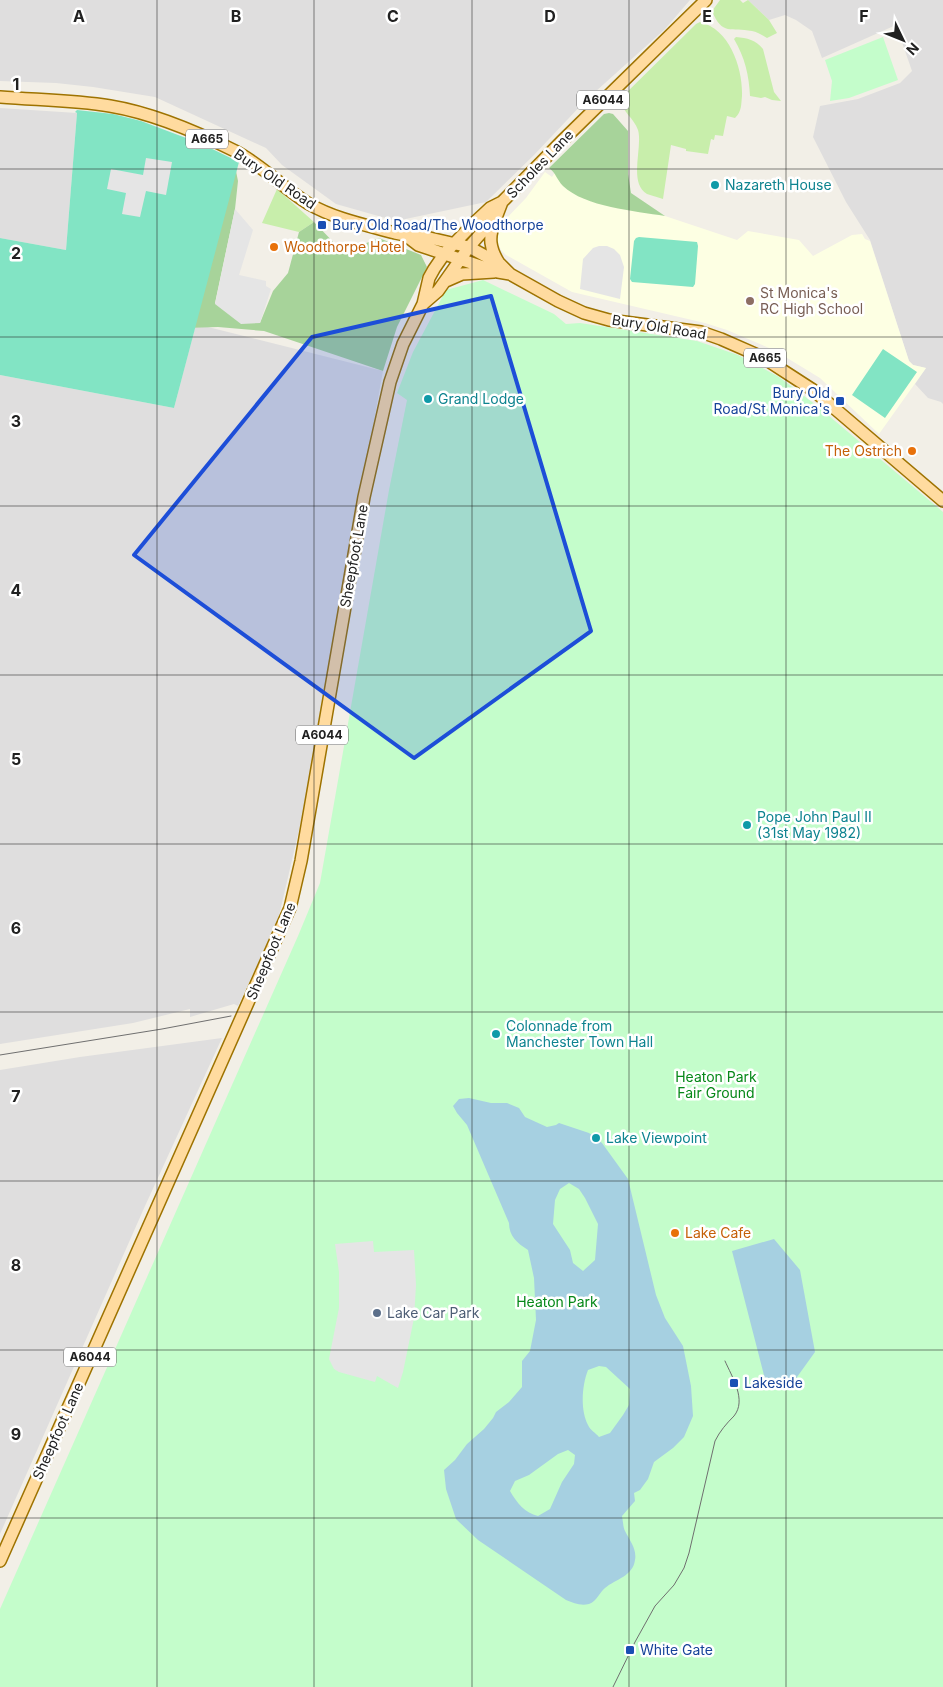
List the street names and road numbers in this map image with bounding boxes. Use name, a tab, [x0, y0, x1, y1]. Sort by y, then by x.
road number: A6044	[577, 90, 629, 110]
street label: Scholes Lane	[503, 126, 577, 201]
road number: A665	[186, 130, 228, 148]
street label: Bury Old Road	[231, 145, 319, 212]
street label: Bury Old Road	[611, 311, 707, 342]
road number: A665	[744, 348, 786, 368]
street label: Sheepfoot Lane	[336, 503, 371, 609]
road number: A6044	[296, 726, 348, 744]
street label: Sheepfoot Lane	[242, 899, 299, 1002]
road number: A6044	[64, 1348, 116, 1366]
street label: Sheepfoot Lane	[29, 1380, 87, 1482]

